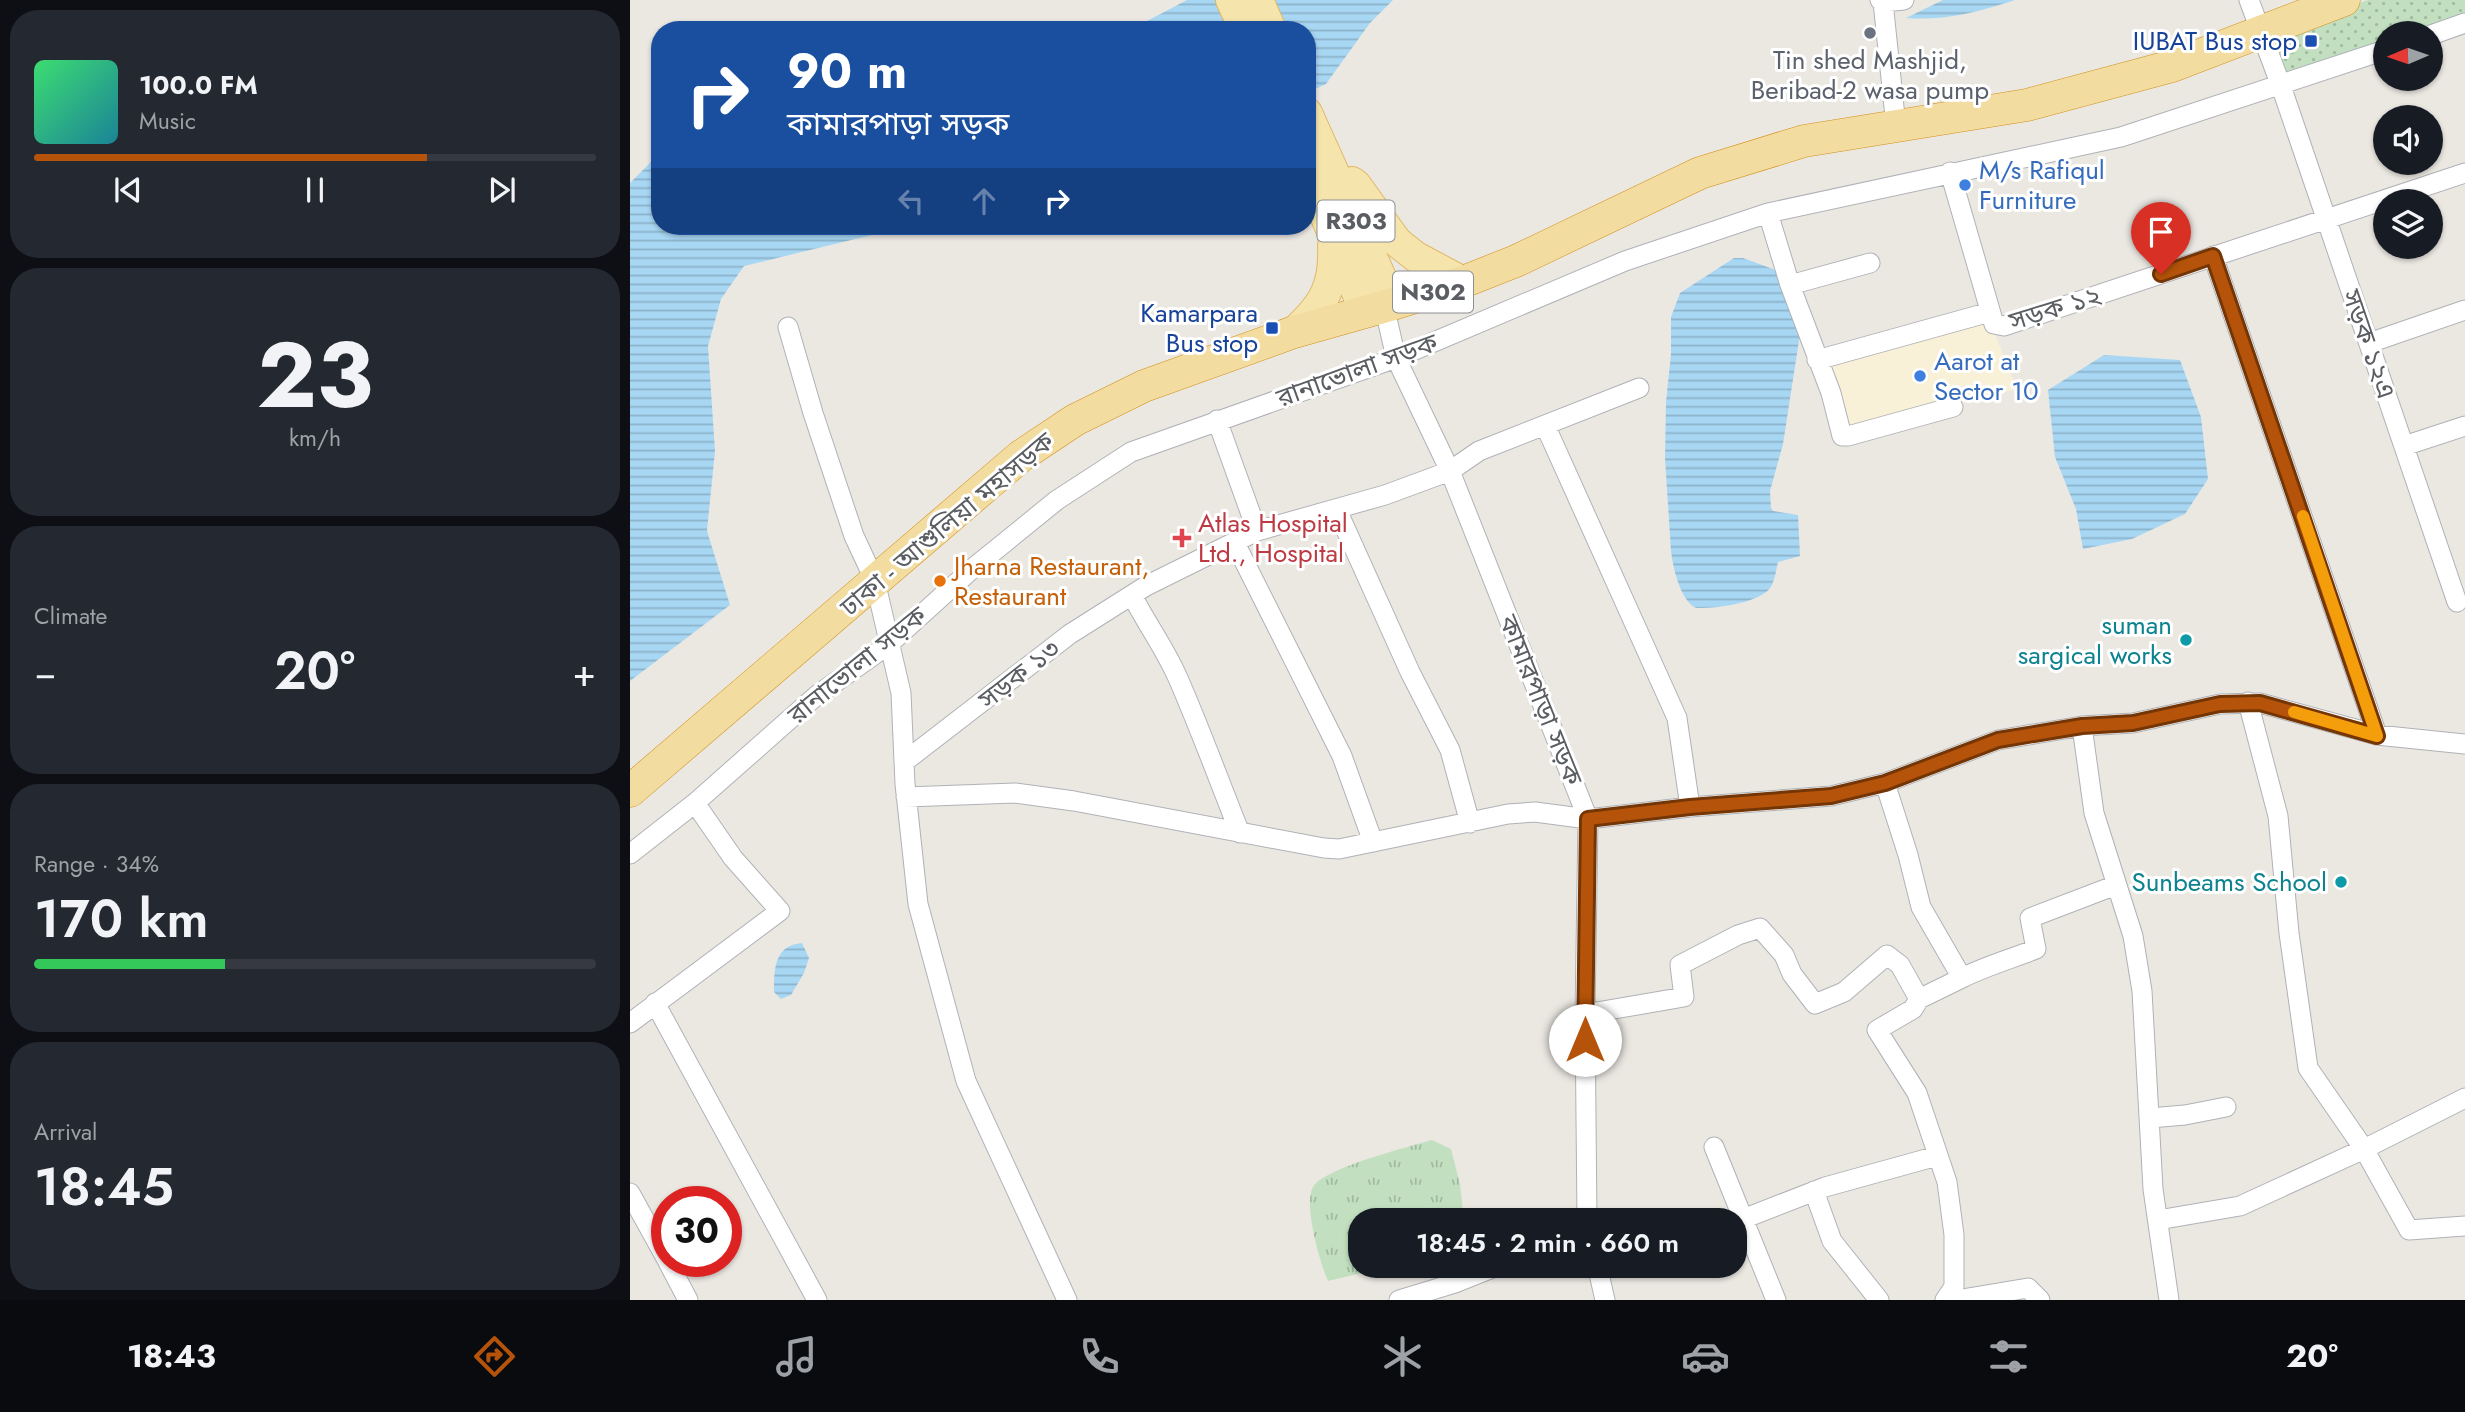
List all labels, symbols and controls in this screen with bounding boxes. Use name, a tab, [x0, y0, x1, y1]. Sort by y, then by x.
north arrow	[2373, 21, 2443, 91]
map controls	[2373, 21, 2443, 259]
place label: IUBAT Bus stop	[2133, 22, 2297, 60]
marker: Tin shed Mashjid, Beribad-2 wasa pump	[1862, 25, 1878, 41]
marker: IUBAT Bus stop	[2303, 33, 2319, 49]
text: 90 m	[787, 36, 907, 106]
place label: Tin shed Mashjid, Beribad-2 wasa pump	[1751, 41, 1989, 109]
icon: right	[672, 49, 763, 140]
text: 100.0 FM	[139, 66, 258, 104]
text: কামারপাড়া সড়ক	[787, 101, 1009, 147]
text: Music	[139, 104, 196, 138]
button: sound	[2373, 105, 2443, 175]
place label: M/s Rafiqul Furniture	[1979, 151, 2105, 219]
icon: previous	[109, 171, 147, 209]
icon: pause	[296, 171, 334, 209]
icon: next	[483, 171, 521, 209]
marker: M/s Rafiqul Furniture	[1957, 177, 1973, 193]
icon: left	[892, 182, 930, 220]
icon: ahead	[965, 182, 1003, 220]
icon: right	[1038, 182, 1076, 220]
button: layers	[2373, 189, 2443, 259]
road number: R303	[1318, 201, 1394, 242]
pin	[2131, 202, 2191, 274]
icon: arrive	[2142, 213, 2180, 251]
road number: N302	[1393, 272, 1473, 312]
street label: সড়ক ১২	[2003, 276, 2106, 340]
street label: সড়ক ১২এ	[2332, 283, 2405, 404]
place label: Kamarpara Bus stop	[1140, 294, 1258, 362]
text: 23	[257, 310, 373, 441]
marker: Kamarpara Bus stop	[1264, 320, 1280, 336]
street label: রানাভোলা সড়ক	[1270, 323, 1444, 417]
place label: Aarot at Sector 10	[1934, 342, 2039, 410]
marker: Aarot at Sector 10	[1912, 368, 1928, 384]
text: km/h	[289, 421, 341, 455]
street label: ঢাকা - আশুলিয়া মহাসড়ক	[831, 422, 1063, 626]
place label: Atlas Hospital Ltd., Hospital	[1198, 504, 1348, 572]
marker: Atlas Hospital Ltd., Hospital	[1172, 528, 1192, 548]
place label: Jharna Restaurant, Restaurant	[951, 547, 1149, 615]
marker: Jharna Restaurant, Restaurant	[932, 573, 948, 589]
street label: রানাভোলা সড়ক	[779, 596, 935, 734]
text: Climate	[34, 599, 107, 633]
place label: suman sargical works	[2018, 606, 2172, 674]
street label: কামারপাড়া সড়ক	[1489, 608, 1593, 792]
street label: সড়ক ১৩	[969, 630, 1068, 719]
marker: suman sargical works	[2178, 632, 2194, 648]
text: 20°	[274, 633, 355, 709]
text: −	[34, 645, 56, 700]
text: +	[573, 645, 596, 700]
text: Range · 34%	[34, 847, 159, 881]
place label: Sunbeams School	[2131, 863, 2327, 901]
marker: Sunbeams School	[2333, 874, 2349, 890]
text: 170 km	[34, 881, 208, 957]
position arrow	[1548, 1003, 1622, 1077]
text: Arrival	[34, 1115, 97, 1149]
text: 18:45	[34, 1149, 174, 1225]
speed limit sign: 30	[651, 1186, 742, 1277]
text: 18:45 · 2 min · 660 m	[1416, 1224, 1679, 1262]
icon: directions	[470, 1332, 519, 1381]
icon: music	[772, 1332, 821, 1381]
icon: phone	[1075, 1332, 1124, 1381]
icon: climate	[1378, 1332, 1427, 1381]
icon: car	[1681, 1332, 1730, 1381]
icon: filters	[1984, 1332, 2033, 1381]
text: 18:43	[127, 1333, 216, 1379]
text: 20°	[2286, 1333, 2338, 1379]

